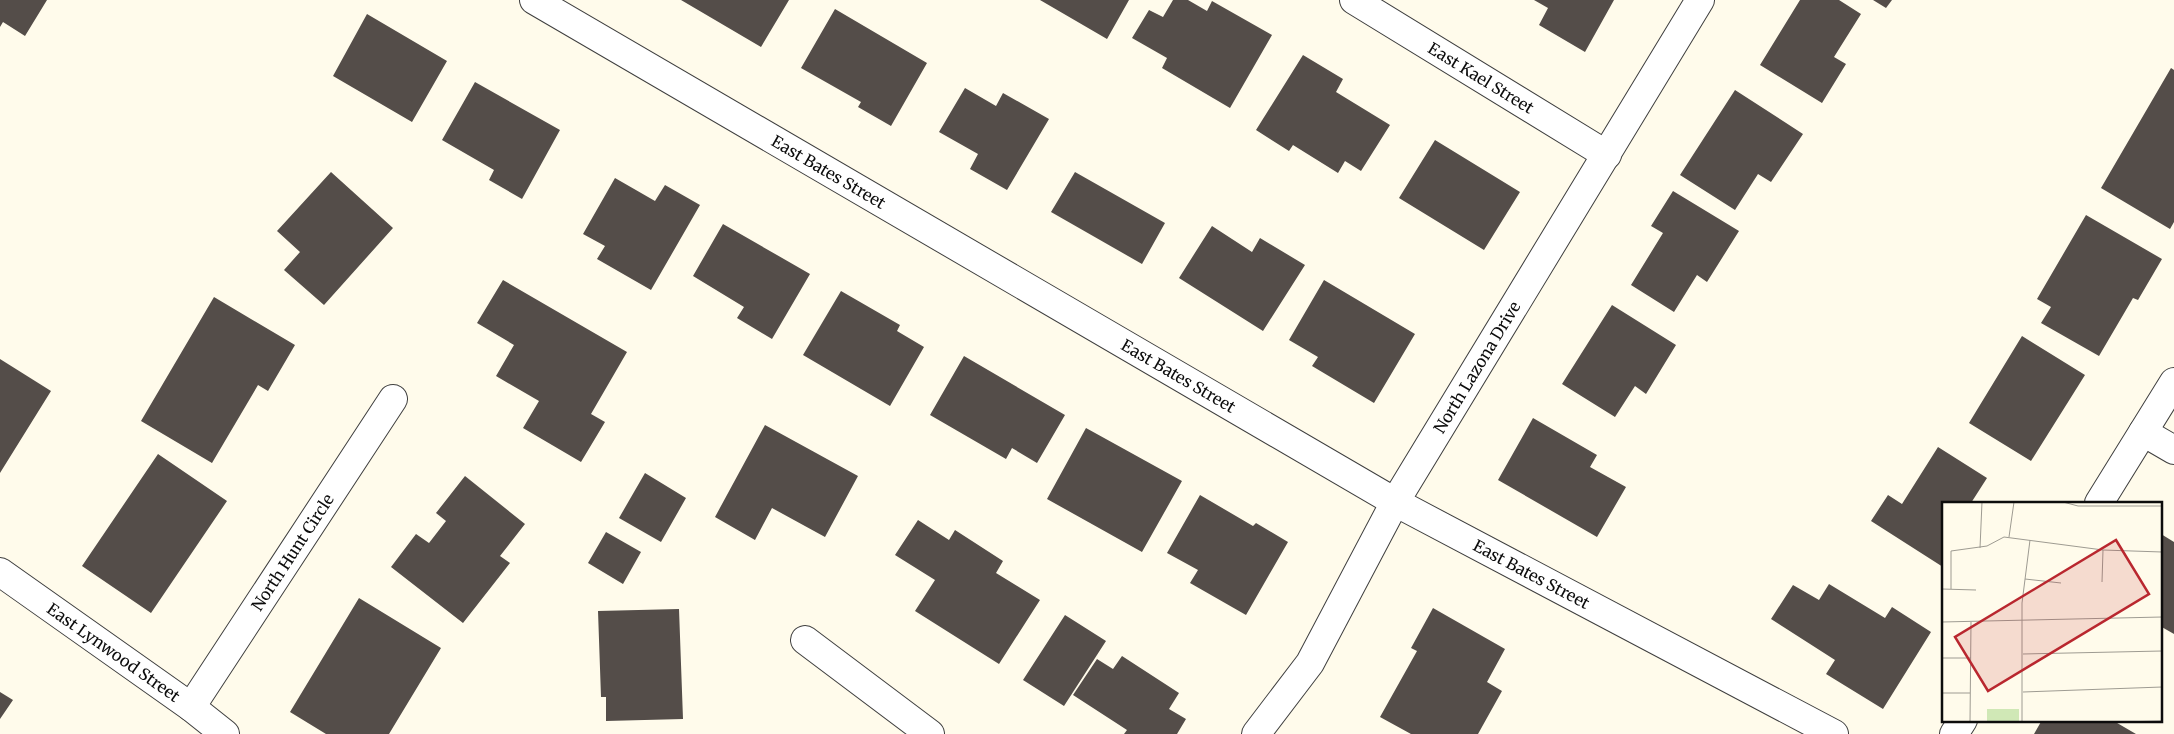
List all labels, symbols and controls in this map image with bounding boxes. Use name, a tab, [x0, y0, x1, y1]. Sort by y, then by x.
street label: East Kael Street	[1425, 38, 1538, 118]
street label: East Bates Street	[768, 131, 890, 213]
street label: North Lazona Drive	[1429, 298, 1525, 437]
street label: East Bates Street	[1118, 335, 1240, 417]
street label: North Hunt Circle	[247, 490, 338, 615]
inset map	[1942, 502, 2162, 722]
street label: East Bates Street	[1470, 535, 1594, 613]
street label: East Lynwood Street	[43, 598, 185, 707]

